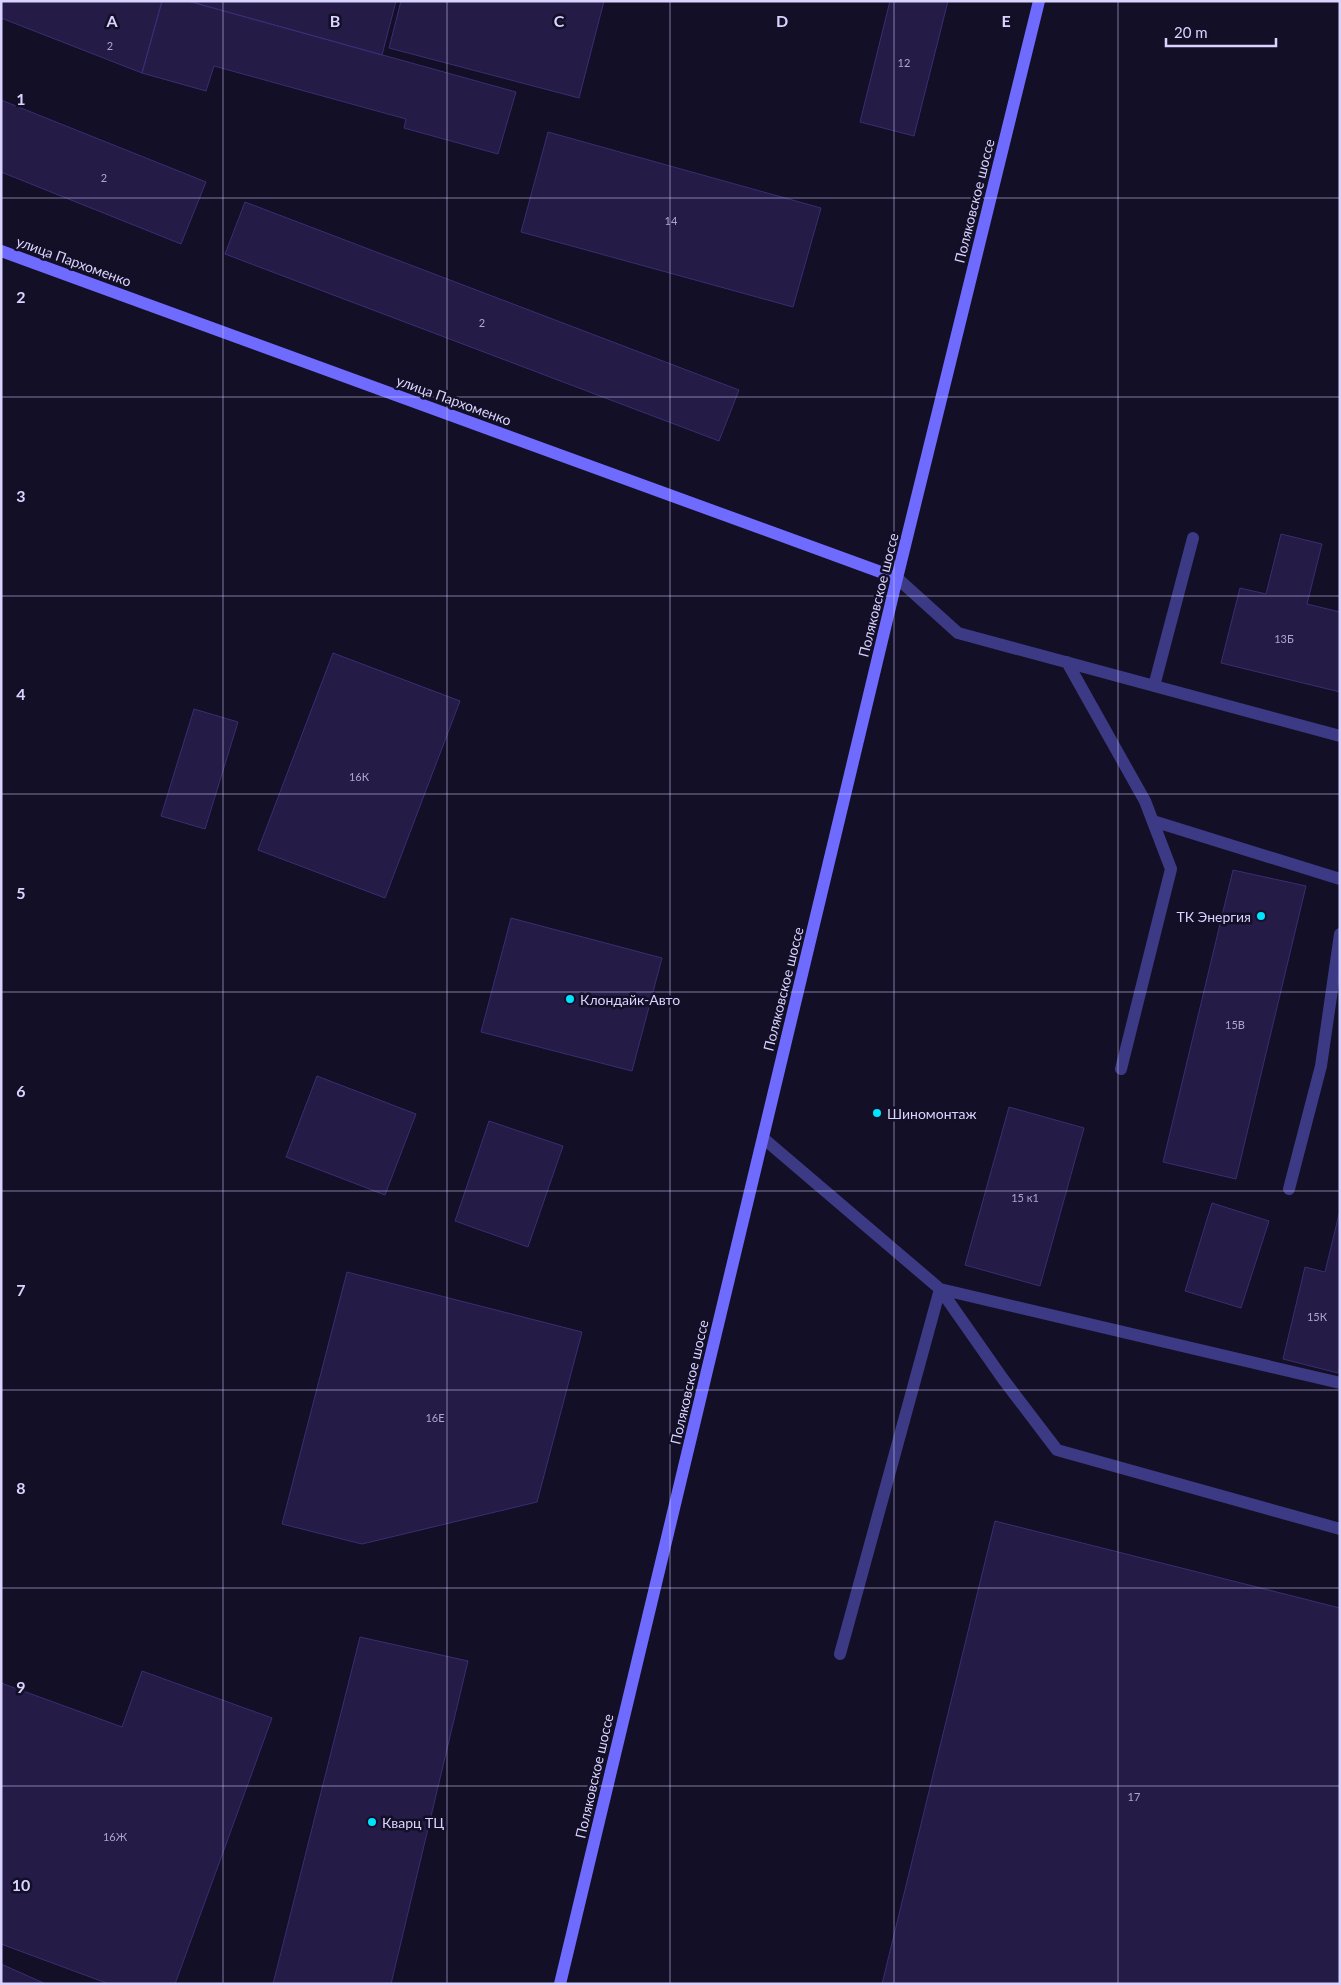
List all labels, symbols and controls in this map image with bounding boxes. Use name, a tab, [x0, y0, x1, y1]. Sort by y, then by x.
text: A	[105, 11, 118, 30]
text: B	[330, 11, 340, 30]
text: C	[554, 11, 565, 30]
text: D	[776, 11, 788, 30]
text: E	[1001, 11, 1011, 30]
scale bar	[1166, 15, 1276, 47]
text: 20 m	[1174, 23, 1208, 41]
house number: 2	[107, 39, 113, 52]
house number: 12	[898, 56, 910, 69]
text: 1	[16, 89, 26, 108]
street label: Поляковское шоссе	[950, 137, 998, 265]
house number: 2	[101, 171, 107, 184]
house number: 14	[665, 214, 678, 227]
street label: улица Пархоменко	[14, 232, 134, 290]
text: 2	[16, 287, 26, 306]
house number: 2	[479, 316, 485, 329]
street label: улица Пархоменко	[394, 371, 514, 429]
text: 3	[16, 486, 26, 505]
street label: Поляковское шоссе	[854, 531, 902, 659]
house number: 13Б	[1274, 632, 1294, 645]
text: 4	[16, 684, 26, 703]
house number: 16К	[349, 770, 370, 783]
text: 5	[16, 883, 26, 902]
place label: ТК Энергия	[1177, 908, 1251, 925]
marker: ТК Энергия	[1255, 910, 1267, 922]
street label: Поляковское шоссе	[759, 925, 807, 1053]
place label: Клондайк-Авто	[580, 991, 680, 1008]
marker: Клондайк-Авто	[564, 993, 576, 1005]
house number: 15В	[1225, 1018, 1245, 1031]
text: 6	[16, 1081, 26, 1100]
place label: Шиномонтаж	[887, 1105, 977, 1122]
marker: Шиномонтаж	[871, 1107, 883, 1119]
house number: 15 к1	[1011, 1191, 1039, 1204]
text: 7	[16, 1280, 26, 1299]
house number: 15К	[1307, 1310, 1328, 1323]
street label: Поляковское шоссе	[666, 1318, 712, 1446]
house number: 16Е	[425, 1411, 445, 1424]
text: 8	[16, 1478, 26, 1497]
text: 9	[16, 1677, 26, 1696]
street label: Поляковское шоссе	[571, 1712, 617, 1840]
house number: 17	[1128, 1790, 1140, 1803]
place label: Кварц ТЦ	[382, 1814, 444, 1831]
marker: Кварц ТЦ	[366, 1816, 378, 1828]
house number: 16Ж	[103, 1830, 128, 1843]
text: 10	[12, 1875, 30, 1894]

